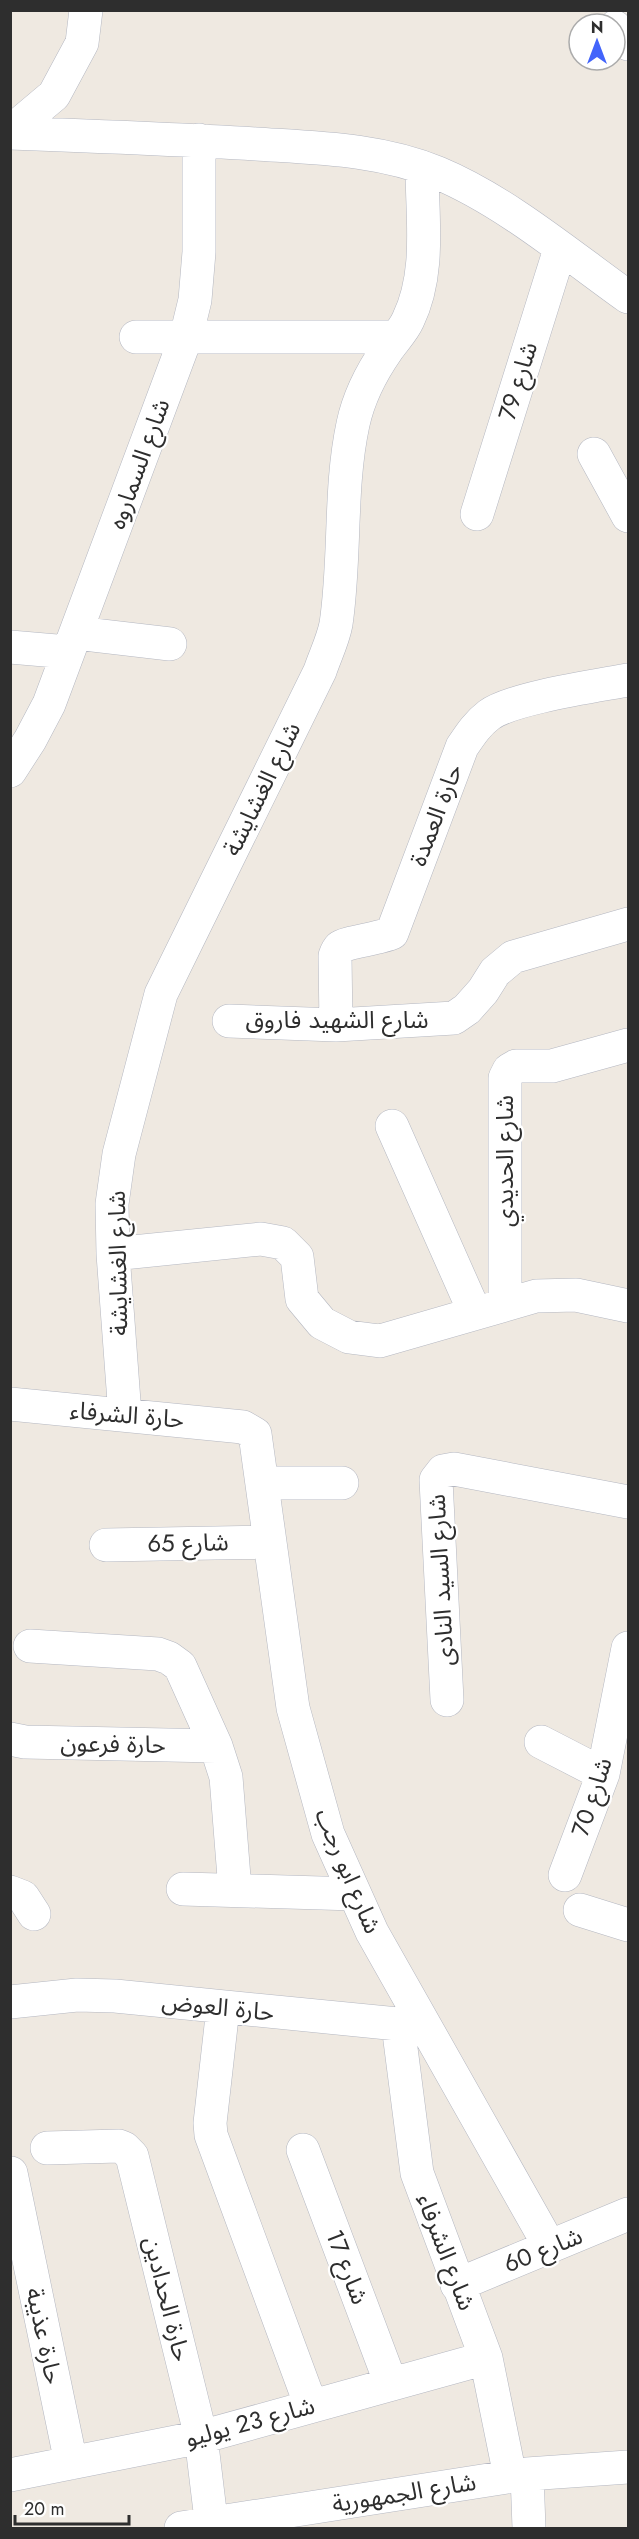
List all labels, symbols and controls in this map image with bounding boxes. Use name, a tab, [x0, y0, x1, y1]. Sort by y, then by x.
north arrow	[567, 12, 627, 72]
text: N	[591, 16, 603, 39]
street label: شارع 79	[489, 337, 546, 424]
street label: شارع السماروه	[99, 394, 178, 534]
street label: شارع الغشايشة	[214, 716, 309, 862]
street label: حارة العمدة	[400, 759, 471, 871]
street label: شارع الشهيد فاروق	[245, 1002, 429, 1037]
street label: شارع الحديدي	[487, 1095, 524, 1227]
street label: شارع الغشايشة	[99, 1190, 136, 1336]
street label: حارة الشرفاء	[68, 1392, 186, 1437]
street label: شارع السيد النادى	[419, 1493, 462, 1667]
street label: شارع 65	[147, 1524, 229, 1561]
street label: حارة فرعون	[60, 1725, 166, 1762]
street label: شارع 70	[562, 1753, 621, 1841]
street label: شارع ابو رجب	[306, 1803, 391, 1939]
street label: حارة العوض	[160, 1983, 276, 2030]
street label: شارع الشرفاء	[408, 2188, 485, 2315]
street label: شارع 60	[498, 2218, 587, 2281]
street label: شارع 17	[317, 2224, 378, 2309]
street label: حارة الحدادين	[135, 2233, 200, 2365]
street label: حارة عذيبة	[17, 2284, 72, 2387]
street label: شارع 23 يوليو	[181, 2387, 319, 2456]
street label: شارع الجمهورية	[329, 2464, 479, 2521]
scale bar	[15, 2488, 129, 2526]
text: 20 m	[24, 2496, 64, 2522]

